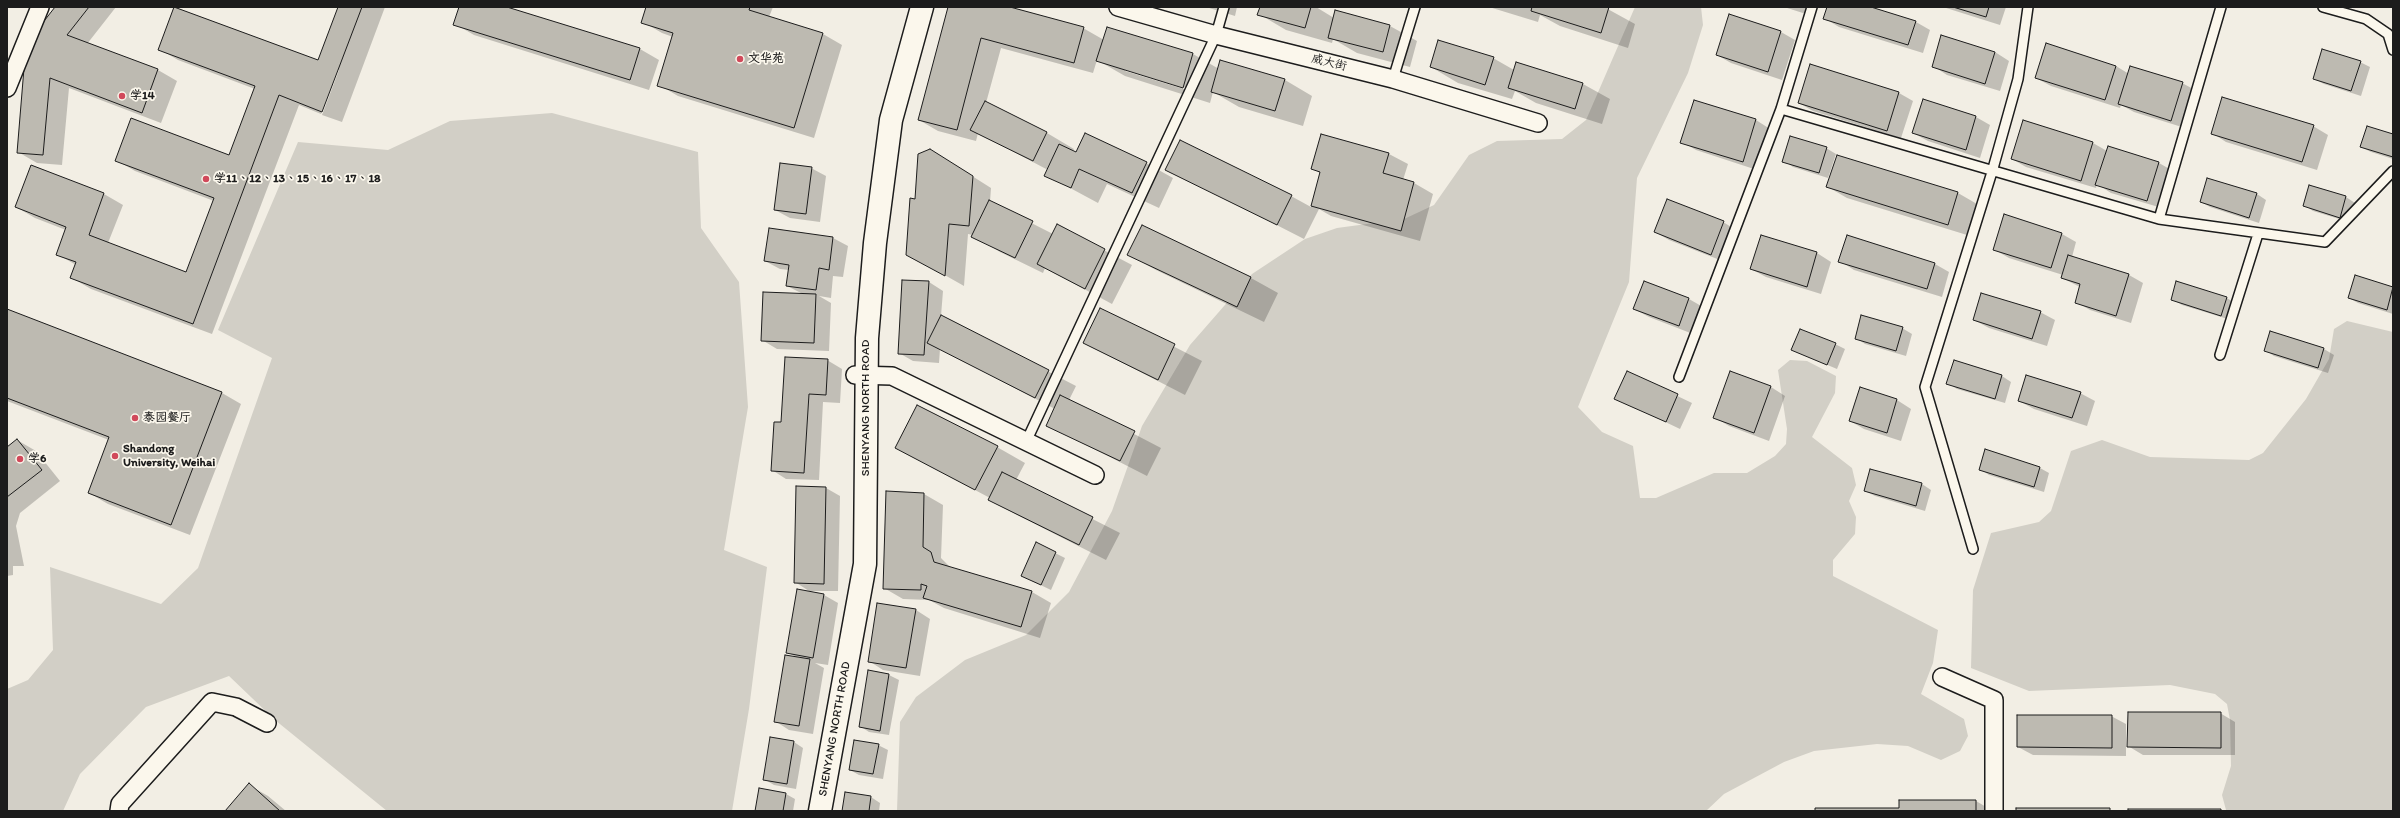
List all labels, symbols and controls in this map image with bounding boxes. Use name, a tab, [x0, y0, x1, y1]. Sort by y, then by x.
place label: 文华苑	[748, 52, 784, 66]
street label: 威大街	[1310, 52, 1348, 74]
marker: 文华苑	[735, 54, 745, 64]
place label: 学14	[130, 89, 155, 103]
marker: 学14	[117, 91, 127, 101]
place label: 学11、12、13、15、16、17、18	[214, 172, 381, 186]
marker: 学11、12、13、15、16、17、18	[201, 174, 211, 184]
street label: SHENYANG NORTH ROAD	[859, 340, 873, 476]
place label: 泰园餐厅	[143, 411, 191, 425]
marker: 泰园餐厅	[130, 413, 140, 423]
place label: Shandong University, Weihai	[123, 442, 215, 470]
marker: Shandong University, Weihai	[110, 451, 120, 461]
place label: 学6	[28, 452, 46, 466]
marker: 学6	[15, 454, 25, 464]
street label: SHENYANG NORTH ROAD	[816, 661, 854, 797]

